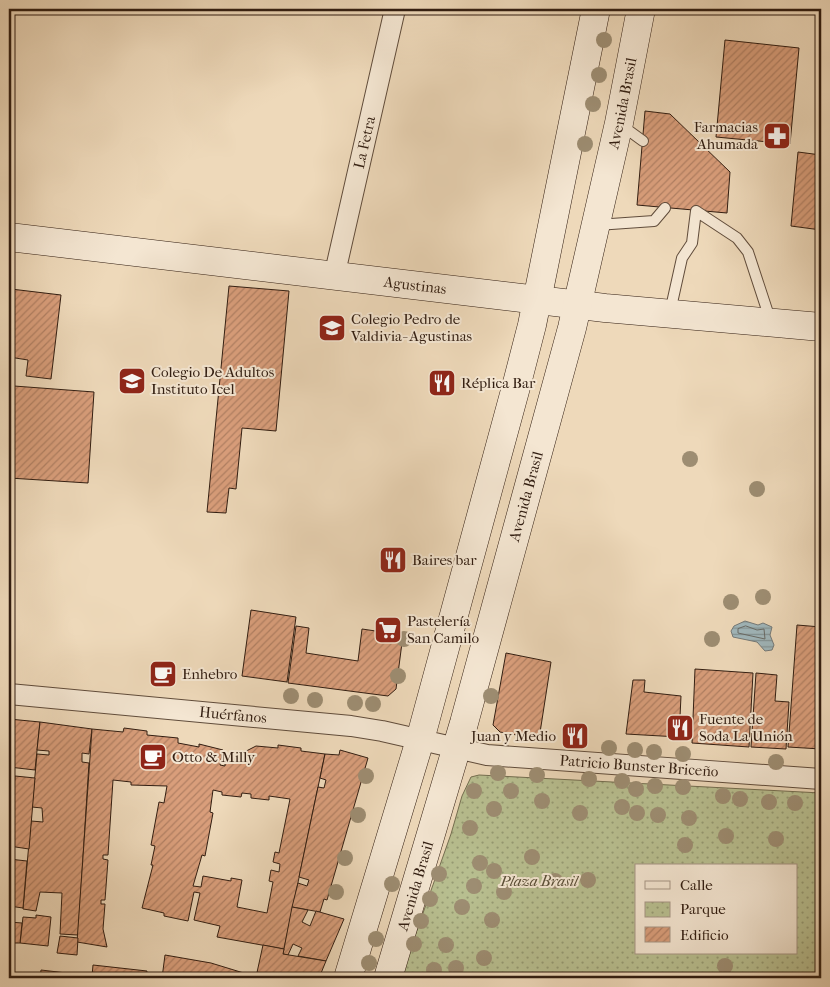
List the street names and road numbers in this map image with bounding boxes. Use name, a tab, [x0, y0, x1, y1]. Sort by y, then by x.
street label: Avenida Brasil	[604, 56, 640, 152]
street label: La Fetra	[350, 113, 380, 170]
street label: Agustinas	[382, 273, 448, 298]
street label: Avenida Brasil	[505, 449, 547, 544]
street label: Huérfanos	[199, 703, 268, 727]
street label: Patricio Bunster Briceño	[559, 751, 720, 781]
street label: Avenida Brasil	[393, 839, 437, 934]

